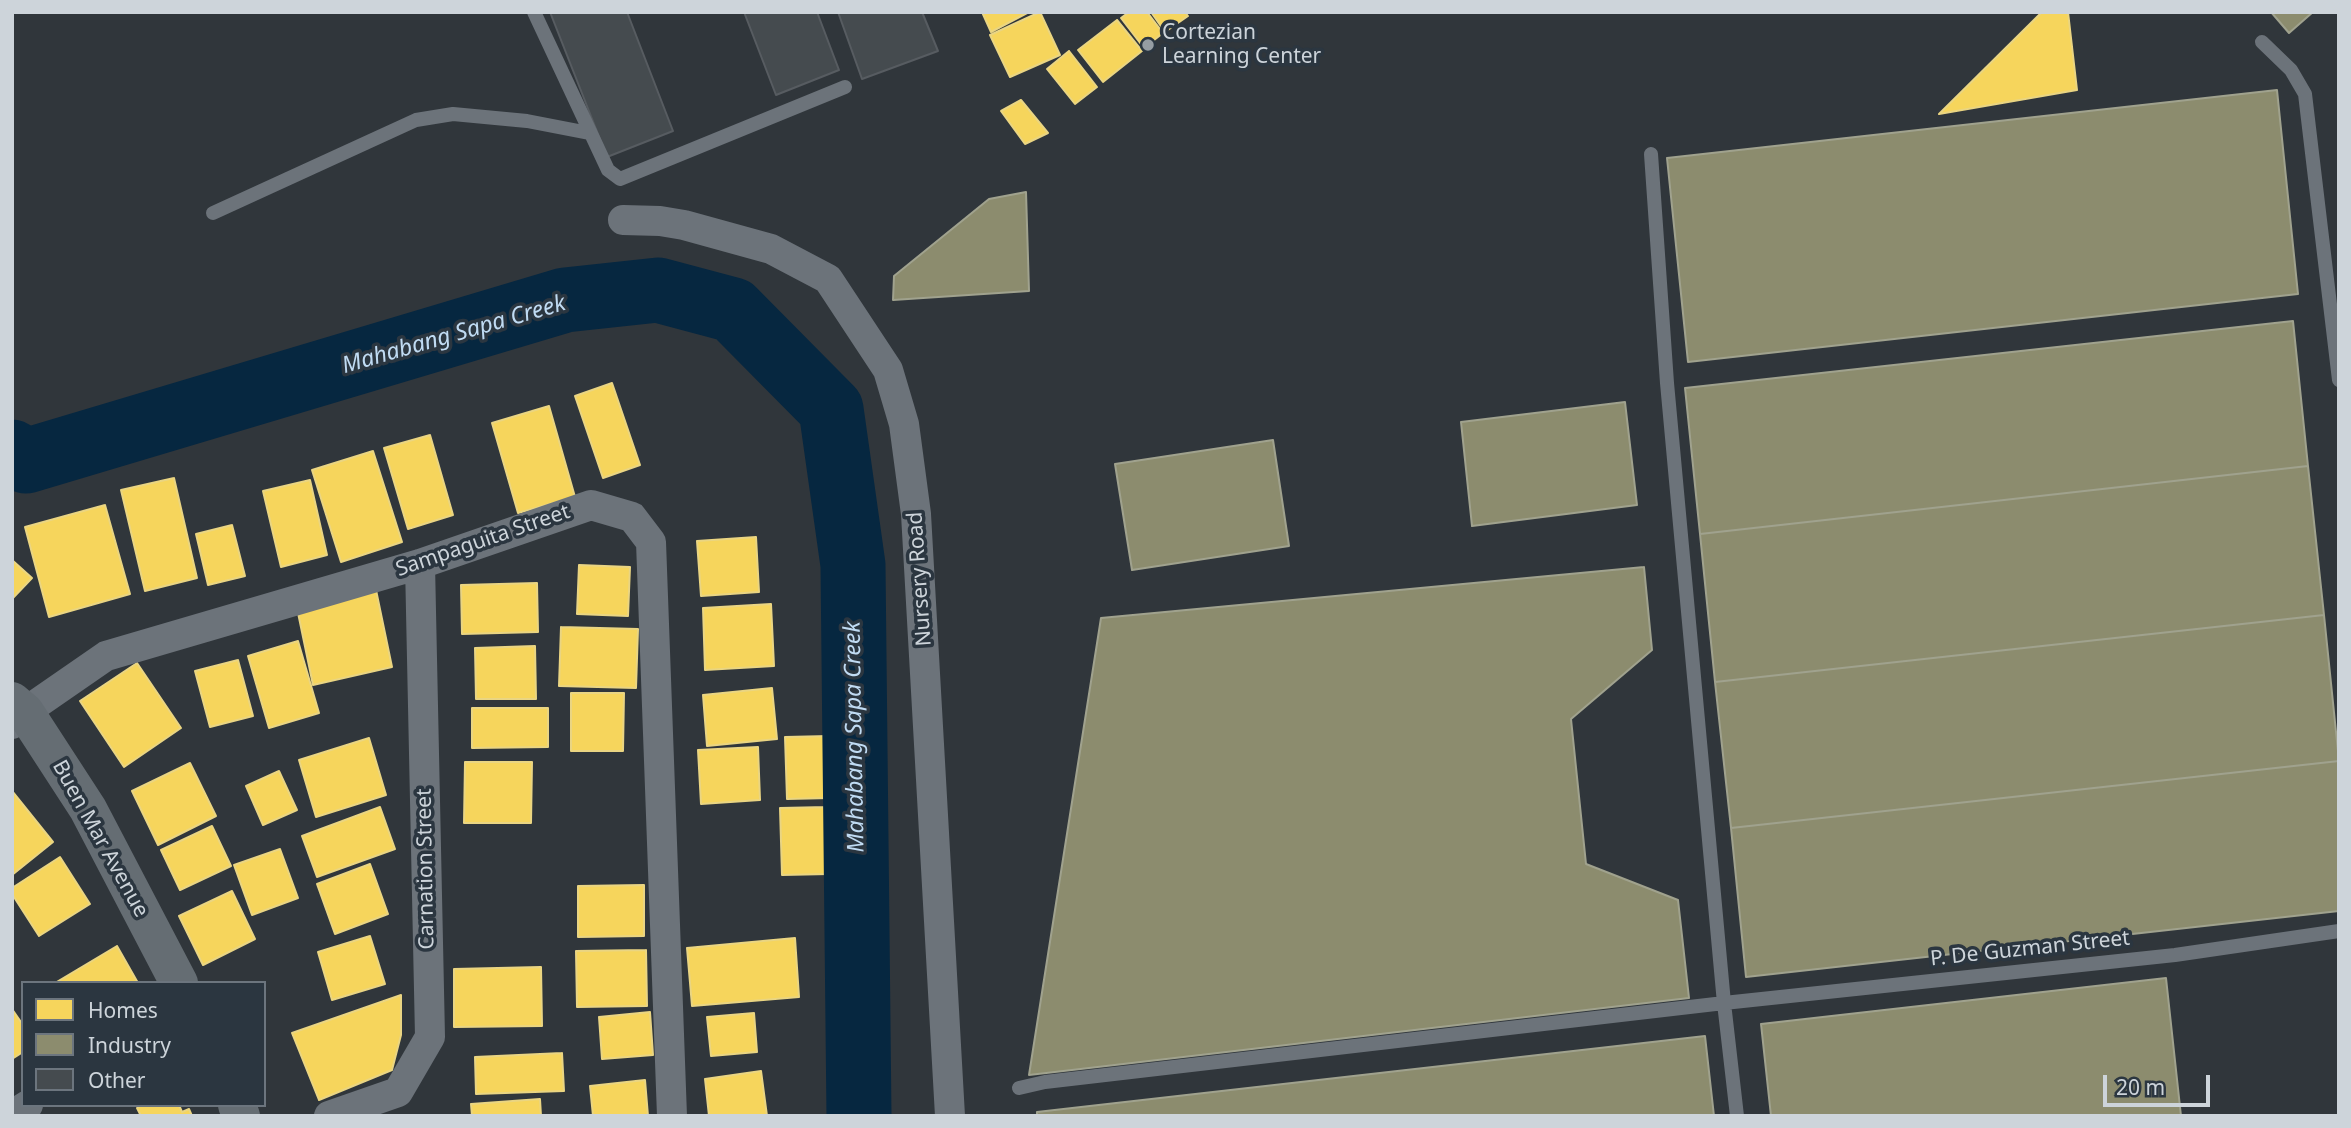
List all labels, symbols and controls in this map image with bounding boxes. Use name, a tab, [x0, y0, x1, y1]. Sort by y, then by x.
place label: Cortezian Learning Center	[1162, 20, 1321, 70]
marker: Cortezian Learning Center	[1140, 37, 1156, 53]
water label: Mahabang Sapa Creek	[339, 290, 569, 380]
street label: Sampaguita Street	[393, 499, 573, 583]
street label: Nursery Road	[903, 511, 937, 647]
water label: Mahabang Sapa Creek	[839, 621, 871, 853]
street label: Buen Mar Avenue	[46, 756, 154, 922]
street label: Carnation Street	[412, 788, 440, 950]
street label: P. De Guzman Street	[1929, 926, 2131, 972]
legend	[21, 981, 266, 1107]
text: Homes	[88, 996, 158, 1024]
text: Industry	[88, 1031, 171, 1059]
scale bar	[2106, 1062, 2213, 1106]
text: Other	[88, 1066, 145, 1094]
text: 20 m	[2116, 1073, 2165, 1101]

